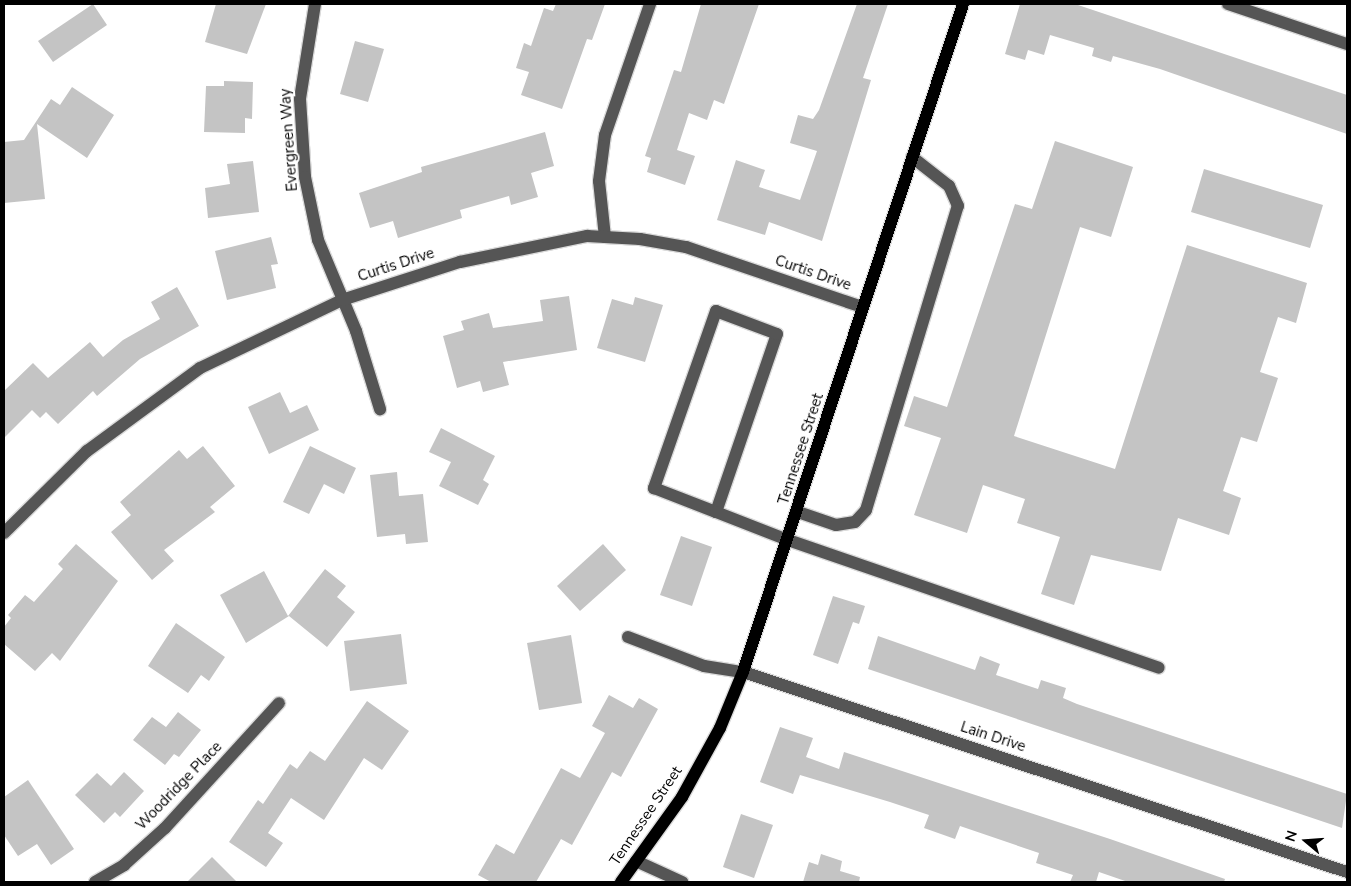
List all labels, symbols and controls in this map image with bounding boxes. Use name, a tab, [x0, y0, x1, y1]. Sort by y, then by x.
street label: Evergreen Way	[276, 88, 302, 192]
street label: Curtis Drive	[355, 244, 437, 286]
street label: Curtis Drive	[772, 252, 854, 294]
street label: Tennessee Street	[775, 391, 827, 507]
street label: Lain Drive	[958, 718, 1028, 756]
street label: Woodridge Place	[132, 738, 226, 834]
street label: Tennessee Street	[606, 763, 686, 869]
north arrow	[1281, 816, 1331, 866]
text: N	[1281, 828, 1302, 844]

